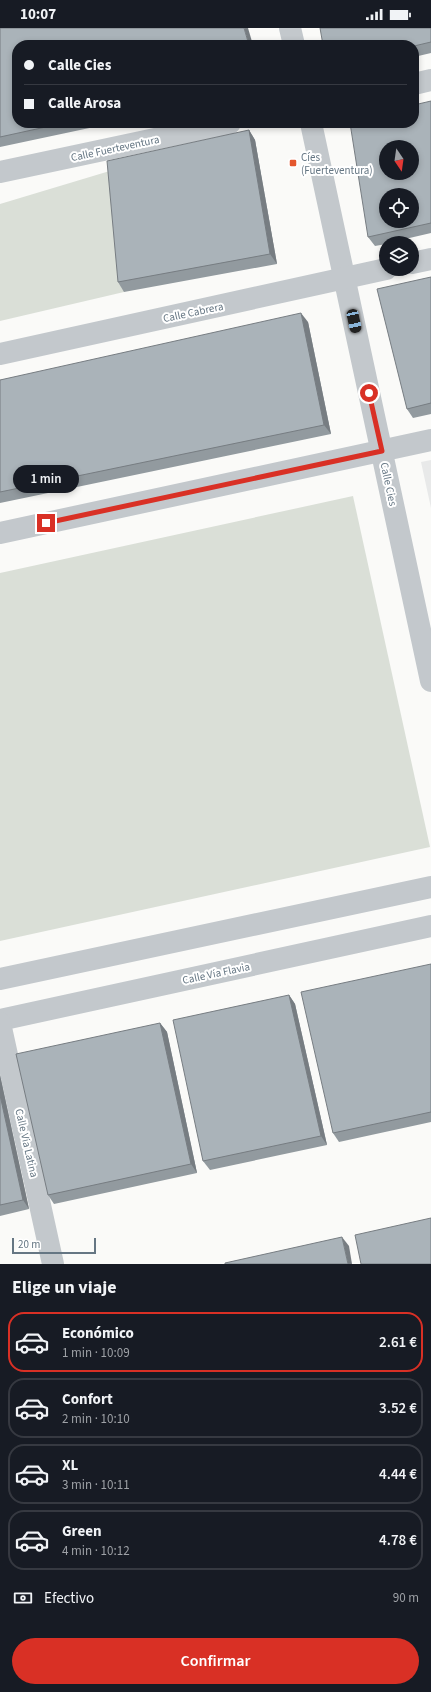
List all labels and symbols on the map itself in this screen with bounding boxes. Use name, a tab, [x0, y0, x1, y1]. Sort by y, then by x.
street label: Calle Fuerteventura	[69, 132, 161, 165]
north arrow	[379, 140, 419, 180]
place label: Cíes (Fuerteventura)	[301, 150, 373, 178]
marker: Cíes (Fuerteventura)	[288, 158, 298, 168]
street label: Calle Cabrera	[162, 299, 225, 326]
car	[346, 308, 362, 334]
route start	[360, 384, 378, 402]
street label: Calle Cies	[377, 461, 401, 508]
callout: 1 min	[13, 465, 79, 493]
route end	[37, 514, 55, 532]
street label: Calle Vía Flavia	[181, 959, 251, 988]
street label: Calle Via Latina	[11, 1107, 42, 1179]
scale bar	[12, 1236, 96, 1255]

